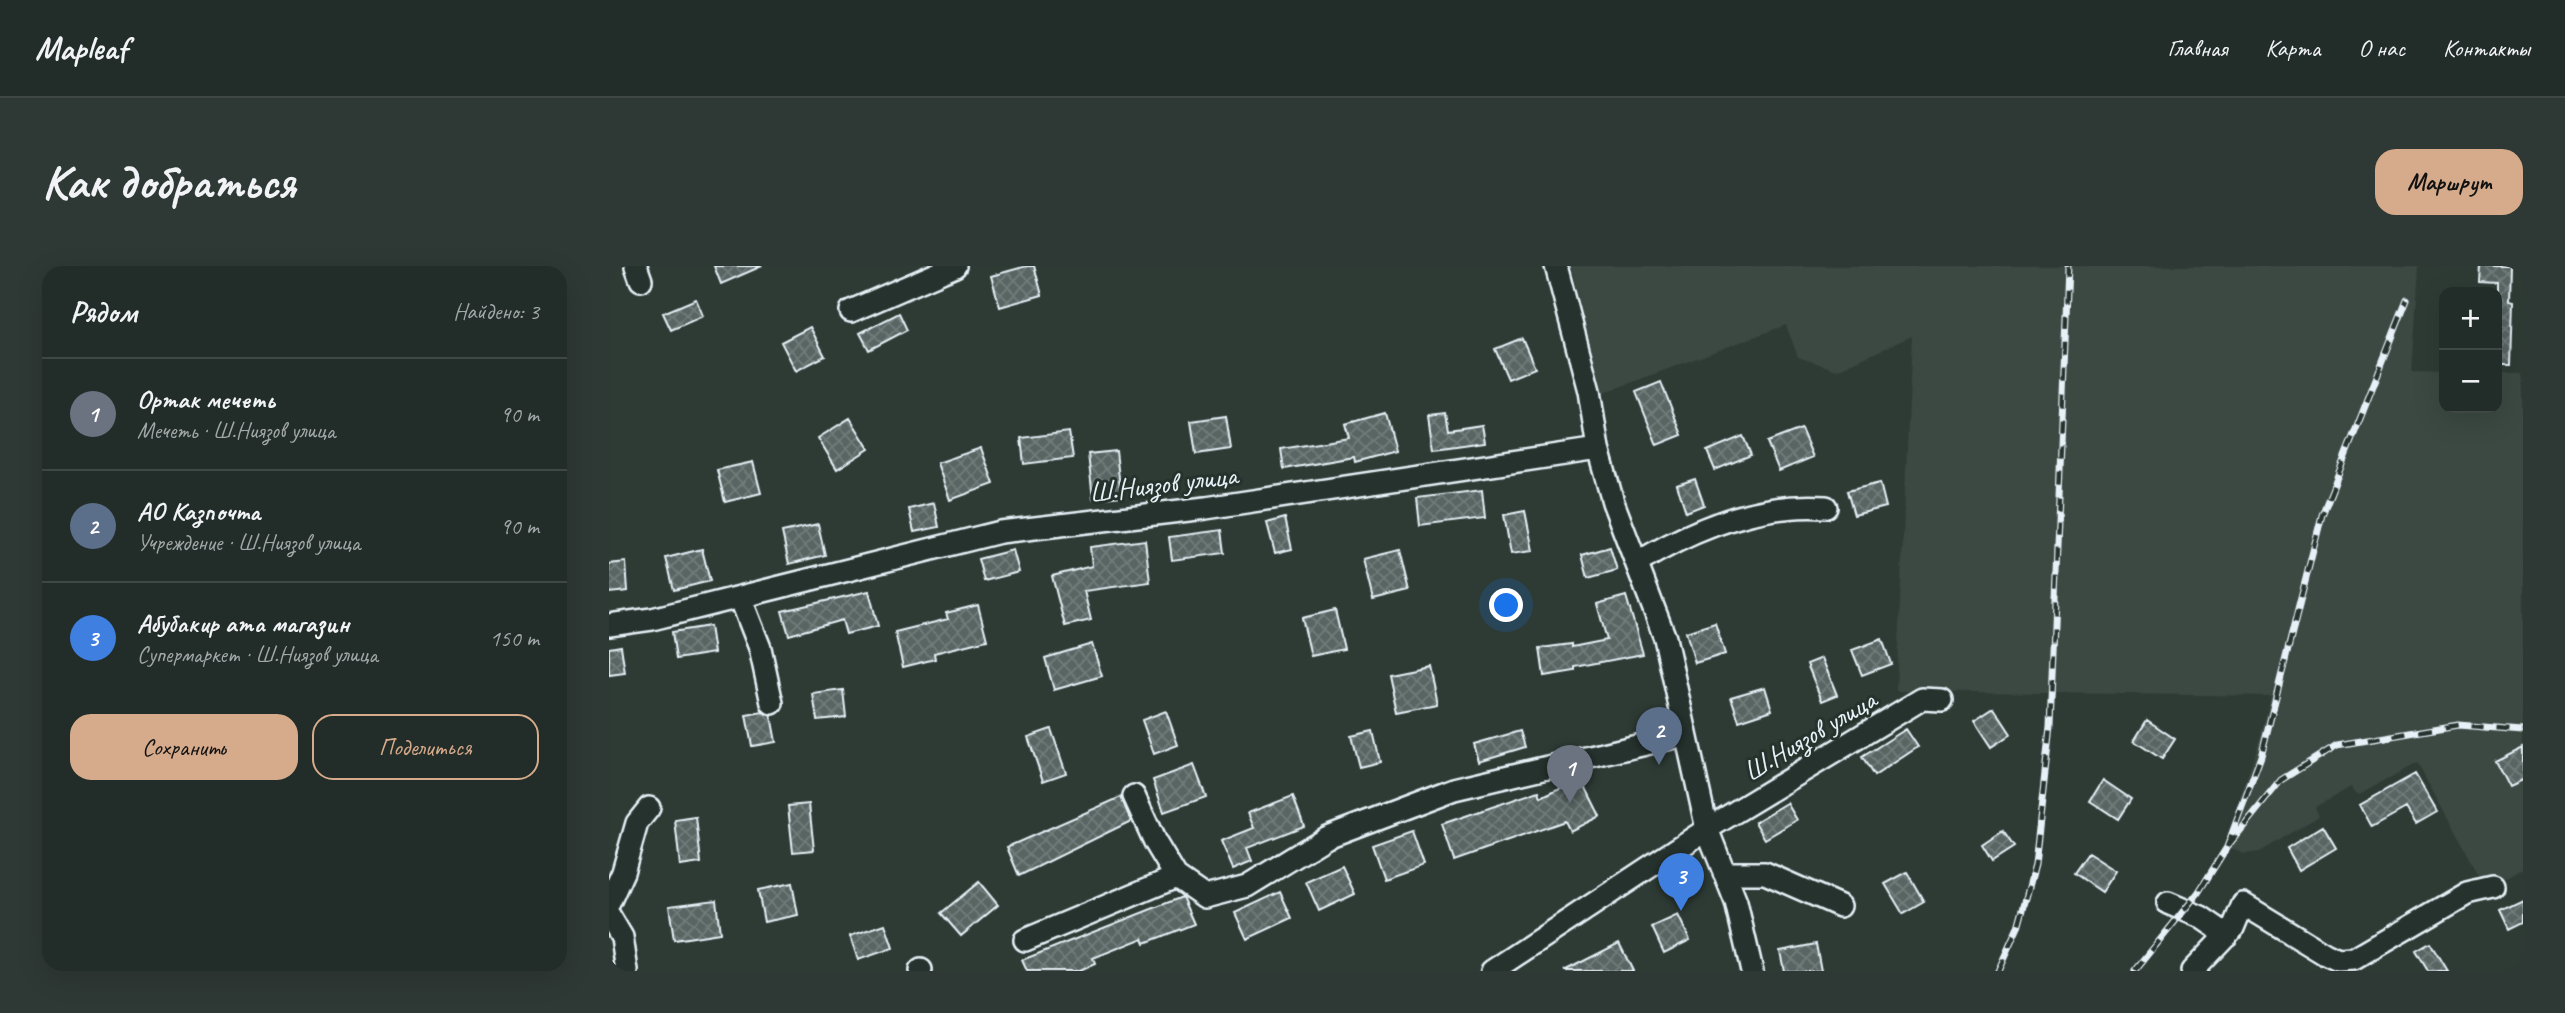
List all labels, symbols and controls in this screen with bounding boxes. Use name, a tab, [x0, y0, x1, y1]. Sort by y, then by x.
text: Mapleaf	[35, 27, 127, 69]
text: Главная	[2167, 33, 2228, 63]
text: Карта	[2266, 33, 2320, 63]
text: О нас	[2358, 33, 2405, 63]
text: Контакты	[2443, 33, 2530, 63]
button: Маршрут	[2375, 149, 2523, 215]
text: Как добраться	[42, 151, 295, 213]
map controls	[2439, 287, 2502, 413]
button: +	[2439, 287, 2502, 350]
text: Рядом	[70, 293, 137, 331]
text: Найдено: 3	[453, 297, 539, 326]
button: −	[2439, 350, 2502, 413]
text: Ортак мечеть	[137, 383, 275, 416]
text: 1	[88, 400, 98, 429]
text: 90 m	[500, 400, 539, 429]
text: Мечеть · Ш.Ниязов улица	[137, 416, 335, 445]
street label: Ш.Ниязов улица	[1087, 457, 1242, 511]
text: АО Казпочта	[137, 495, 260, 528]
text: 2	[88, 512, 98, 541]
text: 90 m	[500, 512, 539, 541]
text: Учреждение · Ш.Ниязов улица	[137, 528, 360, 557]
your location	[1489, 588, 1523, 622]
text: Абубакир ата магазин	[137, 607, 349, 640]
text: 3	[88, 624, 98, 653]
text: 150 m	[490, 624, 539, 653]
text: Супермаркет · Ш.Ниязов улица	[137, 640, 378, 669]
street label: Ш.Ниязов улица	[1736, 681, 1885, 790]
pin: 2	[1636, 707, 1682, 765]
button: Сохранить	[70, 714, 298, 780]
button: Поделиться	[312, 714, 539, 780]
pin: 1	[1547, 745, 1593, 803]
pin: 3	[1658, 853, 1704, 911]

